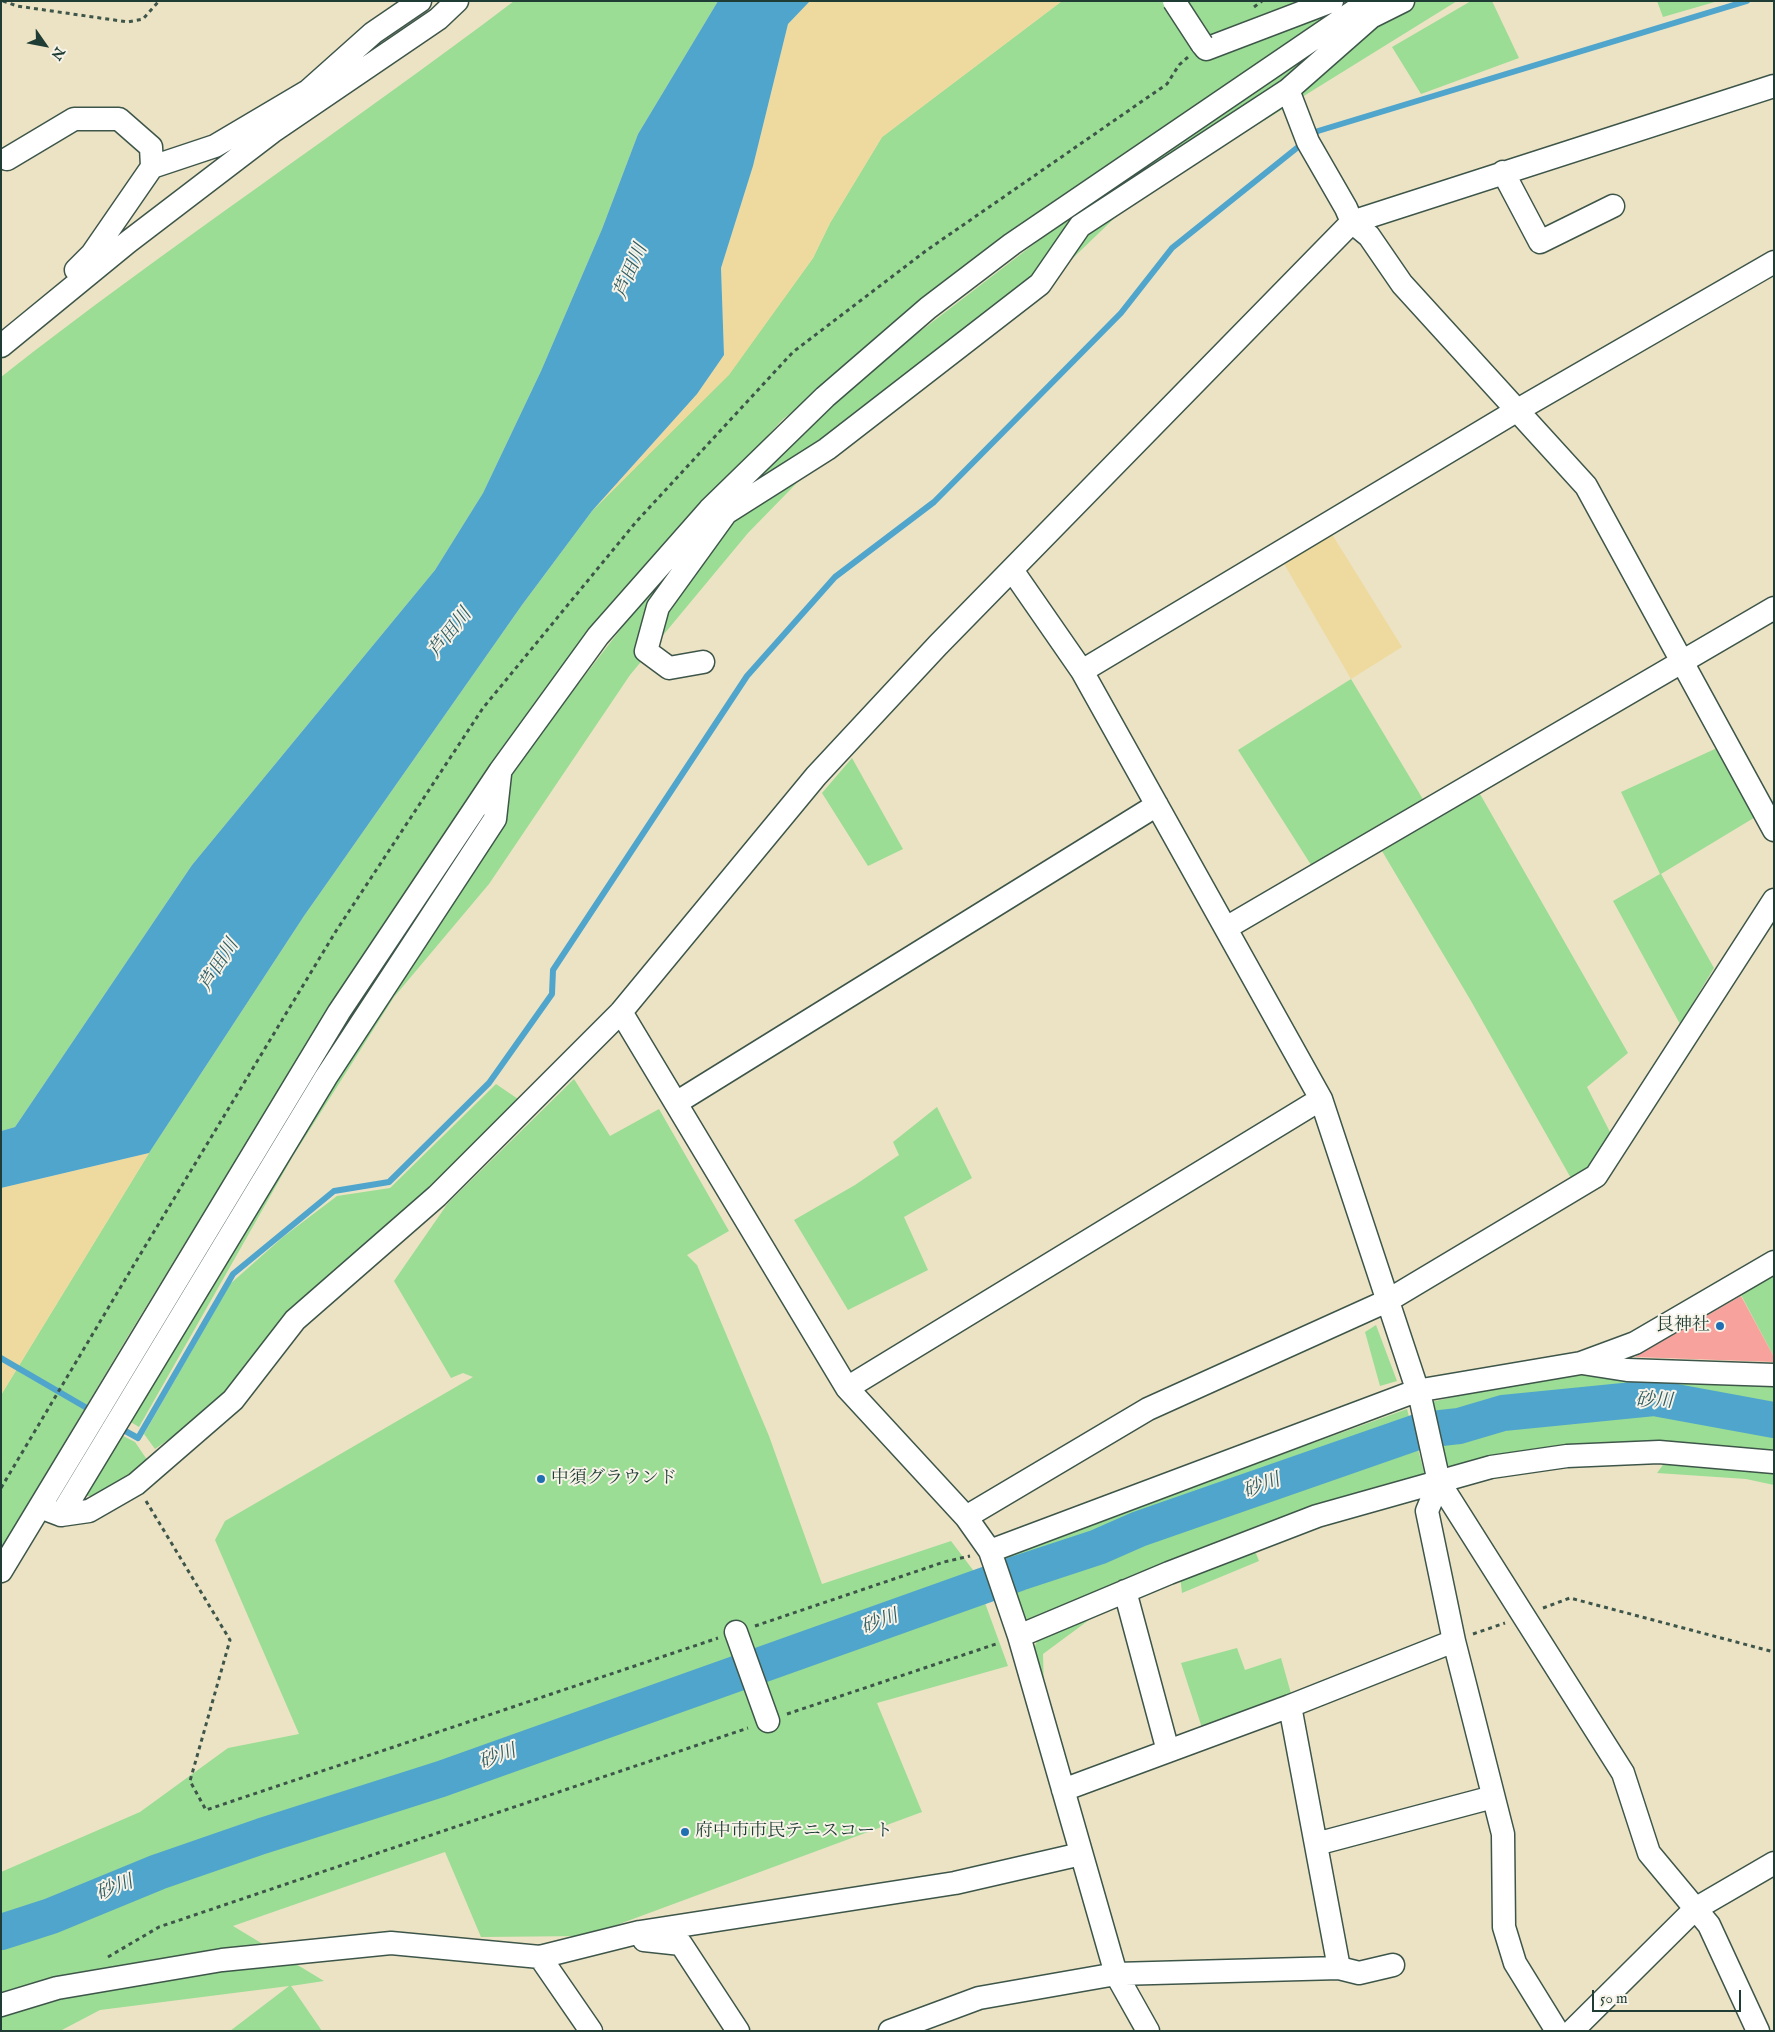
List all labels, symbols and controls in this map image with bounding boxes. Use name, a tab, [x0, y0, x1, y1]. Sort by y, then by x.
north arrow	[20, 20, 70, 70]
text: N	[47, 43, 68, 63]
water label: 芦田川	[610, 241, 654, 303]
water label: 芦田川	[424, 605, 478, 663]
water label: 芦田川	[195, 936, 245, 996]
place label: 艮神社	[1656, 1315, 1710, 1337]
marker: 艮神社	[1714, 1320, 1726, 1332]
water label: 砂川	[1635, 1390, 1673, 1414]
place label: 中須グラウンド	[551, 1468, 677, 1490]
water label: 砂川	[1240, 1470, 1284, 1504]
marker: 中須グラウンド	[535, 1473, 547, 1485]
water label: 砂川	[858, 1606, 902, 1640]
water label: 砂川	[476, 1741, 520, 1775]
place label: 府中市市民テニスコート	[695, 1821, 893, 1843]
marker: 府中市市民テニスコート	[679, 1826, 691, 1838]
water label: 砂川	[93, 1872, 137, 1906]
scale bar	[1595, 1980, 1744, 2012]
text: 50 m	[1600, 1989, 1628, 2008]

